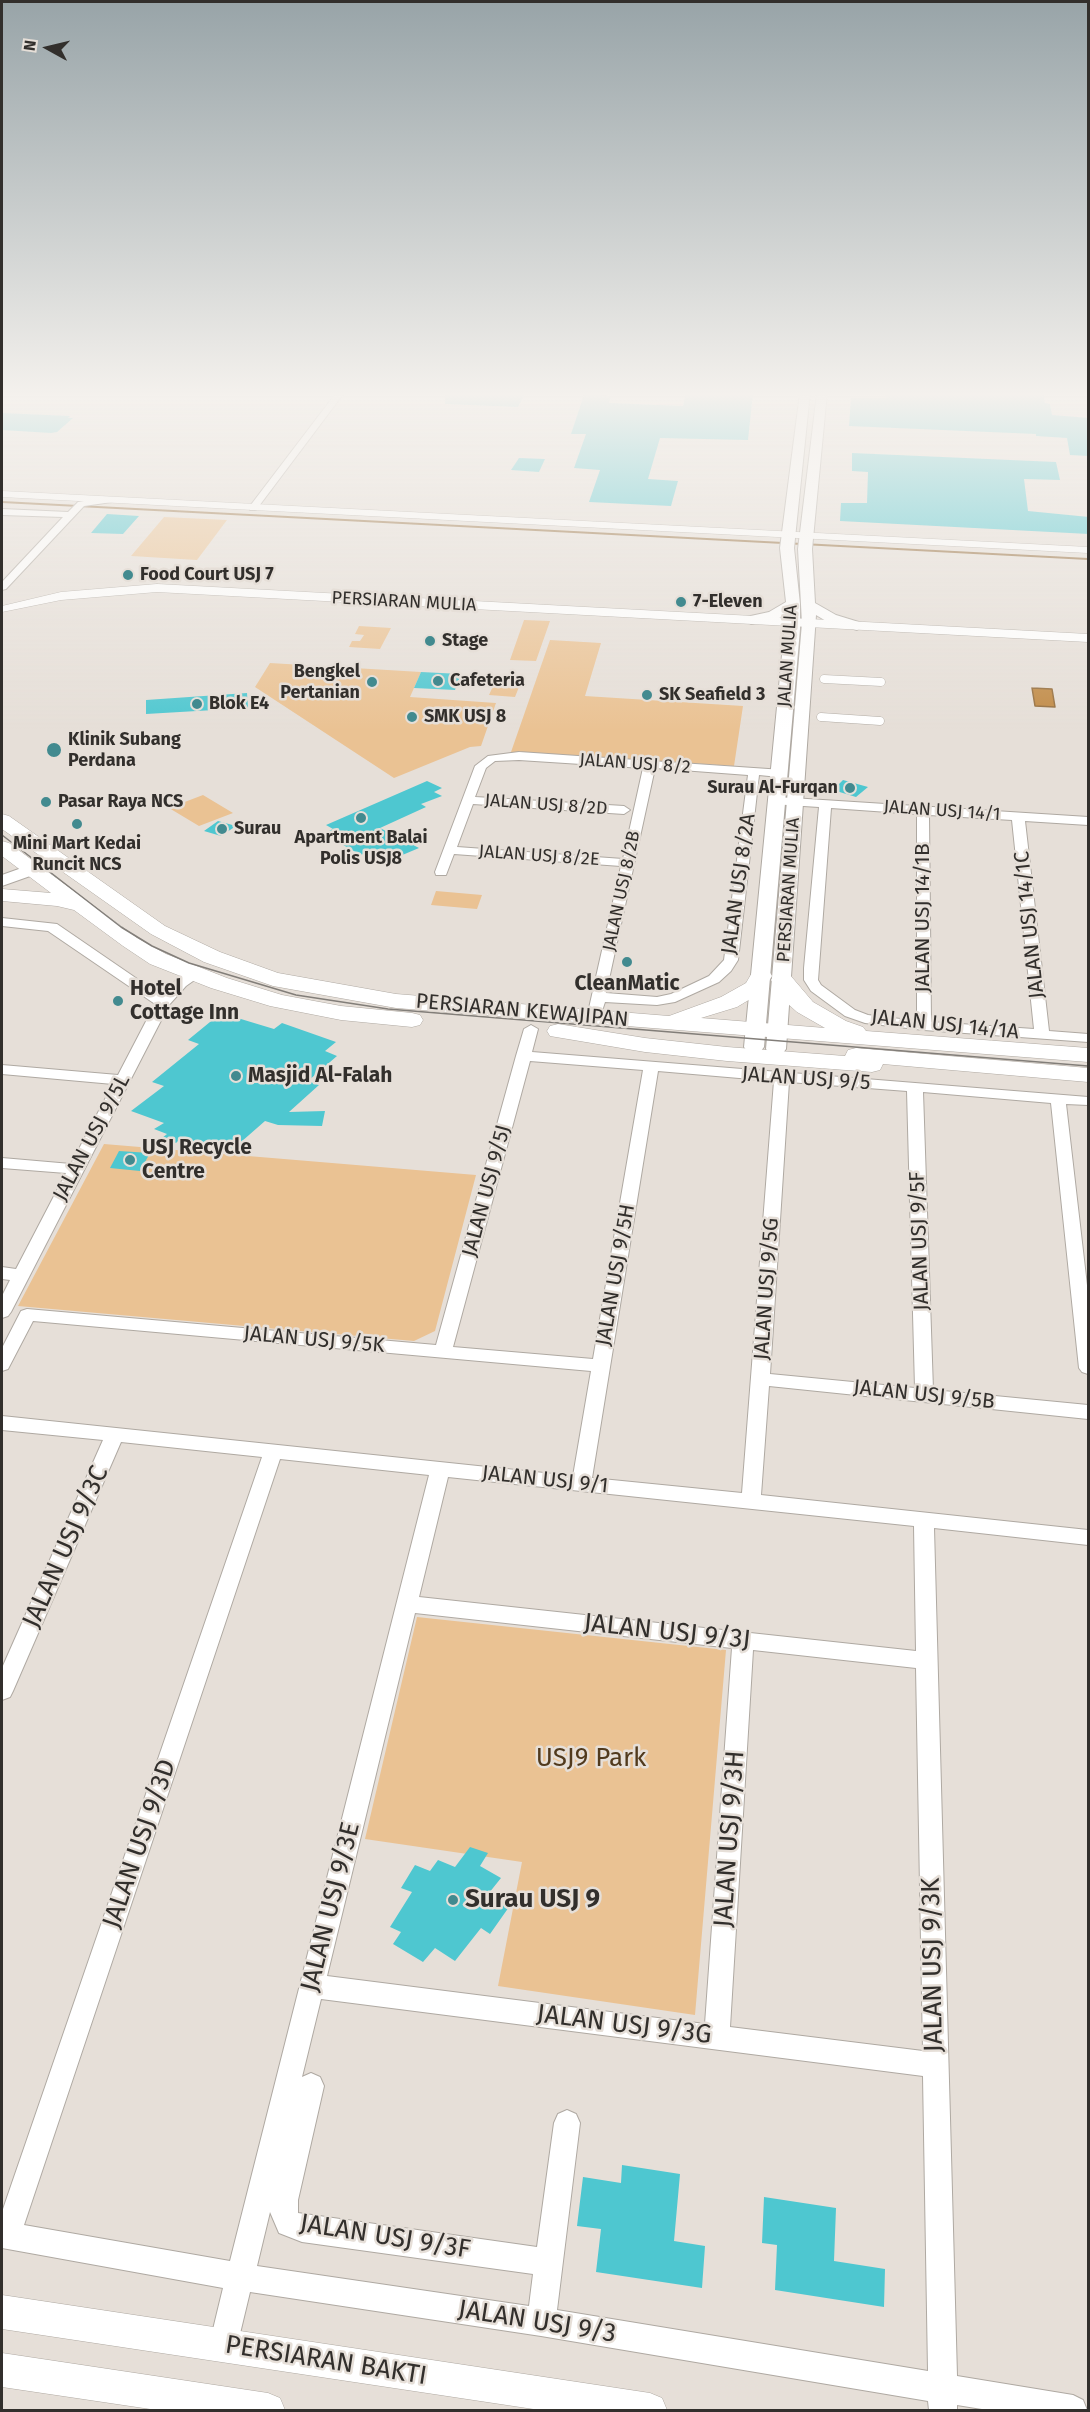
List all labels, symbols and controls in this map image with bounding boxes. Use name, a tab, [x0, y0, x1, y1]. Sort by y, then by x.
north arrow	[18, 18, 78, 78]
text: N	[20, 39, 40, 52]
place label: Food Court USJ 7	[140, 564, 274, 586]
marker: Food Court USJ 7	[121, 568, 135, 582]
street label: PERSIARAN MULIA	[331, 587, 477, 617]
place label: 7-Eleven	[693, 591, 763, 613]
marker: 7-Eleven	[674, 595, 688, 609]
street label: JALAN MULIA	[774, 604, 802, 708]
place label: Stage	[442, 630, 488, 652]
marker: Stage	[423, 634, 437, 648]
place label: Bengkel Pertanian	[280, 661, 360, 704]
place label: Cafeteria	[450, 670, 525, 692]
marker: Cafeteria	[431, 674, 445, 688]
marker: Bengkel Pertanian	[365, 675, 379, 689]
place label: SK Seafield 3	[659, 684, 765, 706]
marker: SK Seafield 3	[640, 688, 654, 702]
place label: Blok E4	[209, 693, 269, 715]
marker: Blok E4	[190, 697, 204, 711]
place label: SMK USJ 8	[424, 706, 506, 728]
marker: SMK USJ 8	[405, 710, 419, 724]
place label: Klinik Subang Perdana	[68, 729, 181, 771]
marker: Klinik Subang Perdana	[45, 741, 63, 759]
street label: JALAN USJ 8/2	[579, 749, 691, 779]
place label: Surau Al-Furqan	[707, 777, 838, 799]
marker: Surau Al-Furqan	[843, 781, 857, 795]
street label: JALAN USJ 8/2D	[484, 790, 608, 820]
place label: Pasar Raya NCS	[58, 791, 183, 813]
marker: Pasar Raya NCS	[39, 795, 53, 809]
street label: JALAN USJ 14/1	[883, 796, 1001, 826]
marker: Apartment Balai Polis USJ8	[354, 811, 368, 825]
street label: JALAN USJ 8/2A	[717, 812, 761, 956]
marker: Mini Mart Kedai Runcit NCS	[70, 817, 84, 831]
street label: PERSIARAN MULIA	[773, 817, 805, 963]
place label: Surau	[234, 818, 281, 840]
marker: Surau	[215, 822, 229, 836]
place label: Apartment Balai Polis USJ8	[295, 827, 427, 870]
street label: JALAN USJ 8/2B	[599, 829, 645, 953]
place label: Mini Mart Kedai Runcit NCS	[13, 833, 141, 876]
street label: JALAN USJ 8/2E	[478, 841, 600, 871]
street label: JALAN USJ 14/1B	[910, 843, 936, 993]
street label: JALAN USJ 14/1C	[1010, 850, 1050, 1000]
marker: CleanMatic	[620, 955, 634, 969]
place label: CleanMatic	[574, 971, 680, 997]
place label: Hotel Cottage Inn	[130, 976, 239, 1026]
street label: PERSIARAN KEWAJIPAN	[415, 989, 629, 1033]
marker: Hotel Cottage Inn	[111, 994, 125, 1008]
street label: JALAN USJ 14/1A	[870, 1005, 1020, 1045]
street label: JALAN USJ 9/5	[741, 1062, 871, 1096]
place label: Masjid Al-Falah	[248, 1063, 392, 1089]
marker: Masjid Al-Falah	[229, 1069, 243, 1083]
street label: JALAN USJ 9/5L	[48, 1070, 136, 1206]
street label: JALAN USJ 9/5J	[457, 1122, 517, 1260]
place label: USJ Recycle Centre	[142, 1135, 252, 1185]
marker: USJ Recycle Centre	[123, 1153, 137, 1167]
street label: JALAN USJ 9/5F	[905, 1171, 935, 1311]
street label: JALAN USJ 9/5H	[591, 1202, 641, 1348]
street label: JALAN USJ 9/5G	[749, 1217, 785, 1361]
street label: JALAN USJ 9/5K	[242, 1321, 386, 1359]
street label: JALAN USJ 9/5B	[852, 1375, 996, 1415]
street label: JALAN USJ 9/3C	[16, 1461, 116, 1633]
street label: JALAN USJ 9/1	[481, 1461, 609, 1499]
street label: JALAN USJ 9/3J	[582, 1608, 752, 1656]
park label: USJ9 Park	[536, 1743, 646, 1775]
street label: JALAN USJ 9/3H	[708, 1750, 752, 1928]
street label: JALAN USJ 9/3D	[97, 1756, 183, 1932]
street label: JALAN USJ 9/3E	[295, 1819, 367, 1995]
street label: JALAN USJ 9/3K	[916, 1877, 950, 2053]
place label: Surau USJ 9	[465, 1884, 600, 1916]
marker: Surau USJ 9	[446, 1893, 460, 1907]
street label: JALAN USJ 9/3G	[535, 1999, 713, 2051]
street label: JALAN USJ 9/3F	[297, 2208, 473, 2266]
street label: JALAN USJ 9/3	[456, 2294, 618, 2350]
street label: PERSIARAN BAKTI	[223, 2330, 429, 2392]

